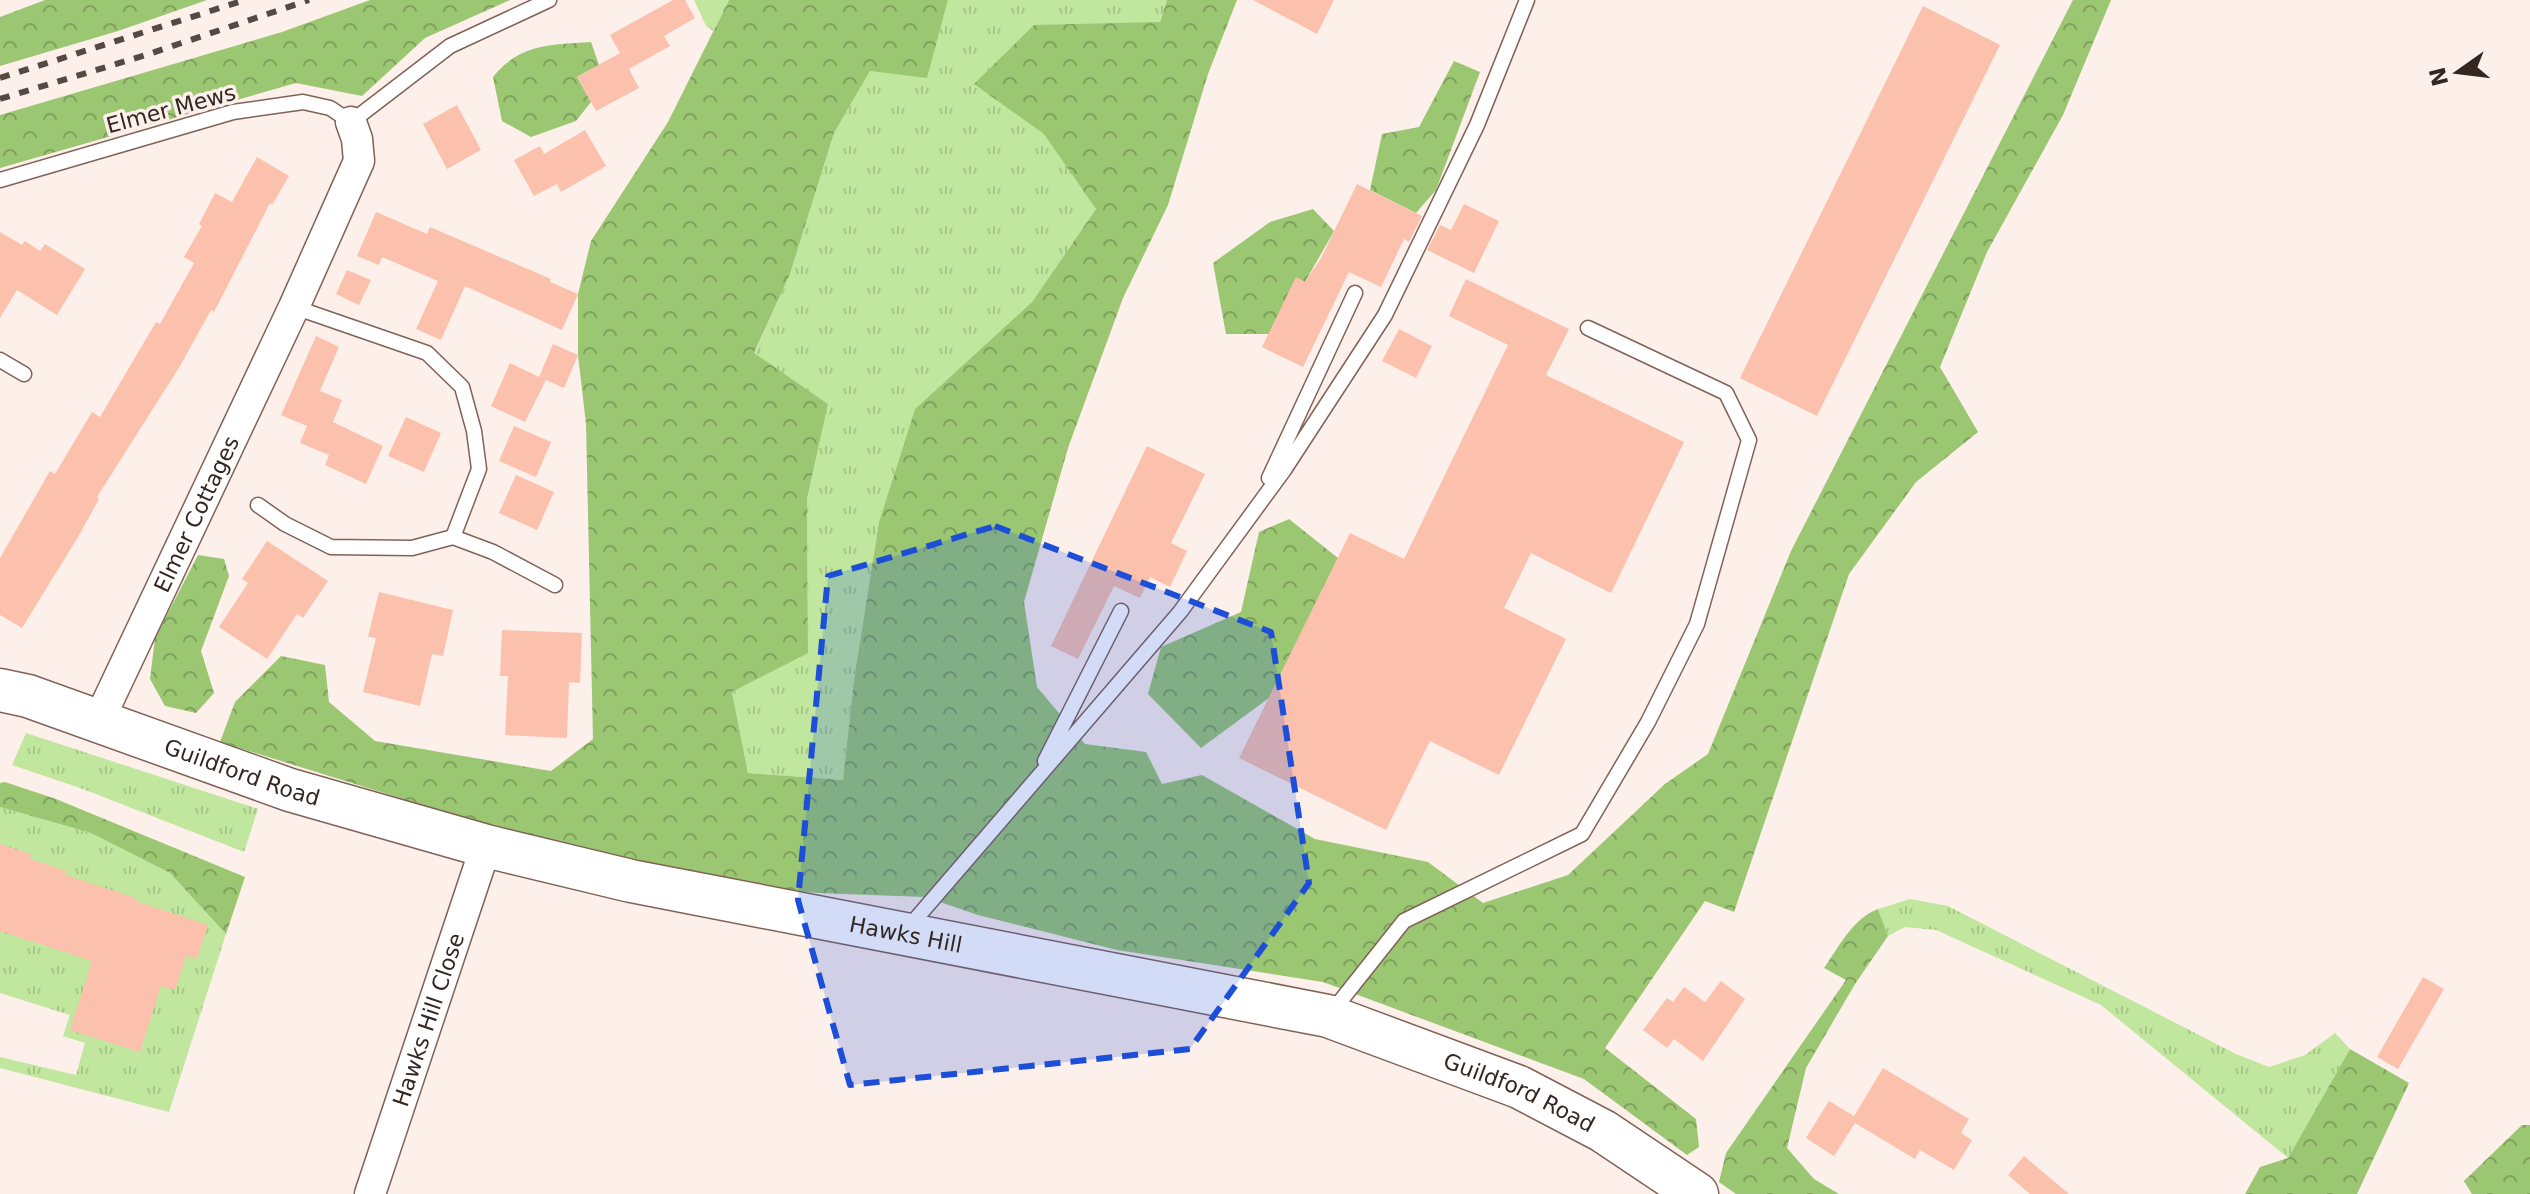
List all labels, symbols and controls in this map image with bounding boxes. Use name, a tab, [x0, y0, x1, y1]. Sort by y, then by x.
north arrow	[2418, 32, 2498, 112]
text: N	[2425, 65, 2453, 89]
street label: Elmer Mews	[104, 80, 238, 138]
street label: Elmer Cottages	[149, 432, 244, 596]
street label: Guildford Road	[161, 733, 323, 810]
street label: Hawks Hill	[847, 911, 964, 957]
street label: Hawks Hill Close	[388, 930, 469, 1109]
street label: Guildford Road	[1440, 1048, 1599, 1137]

